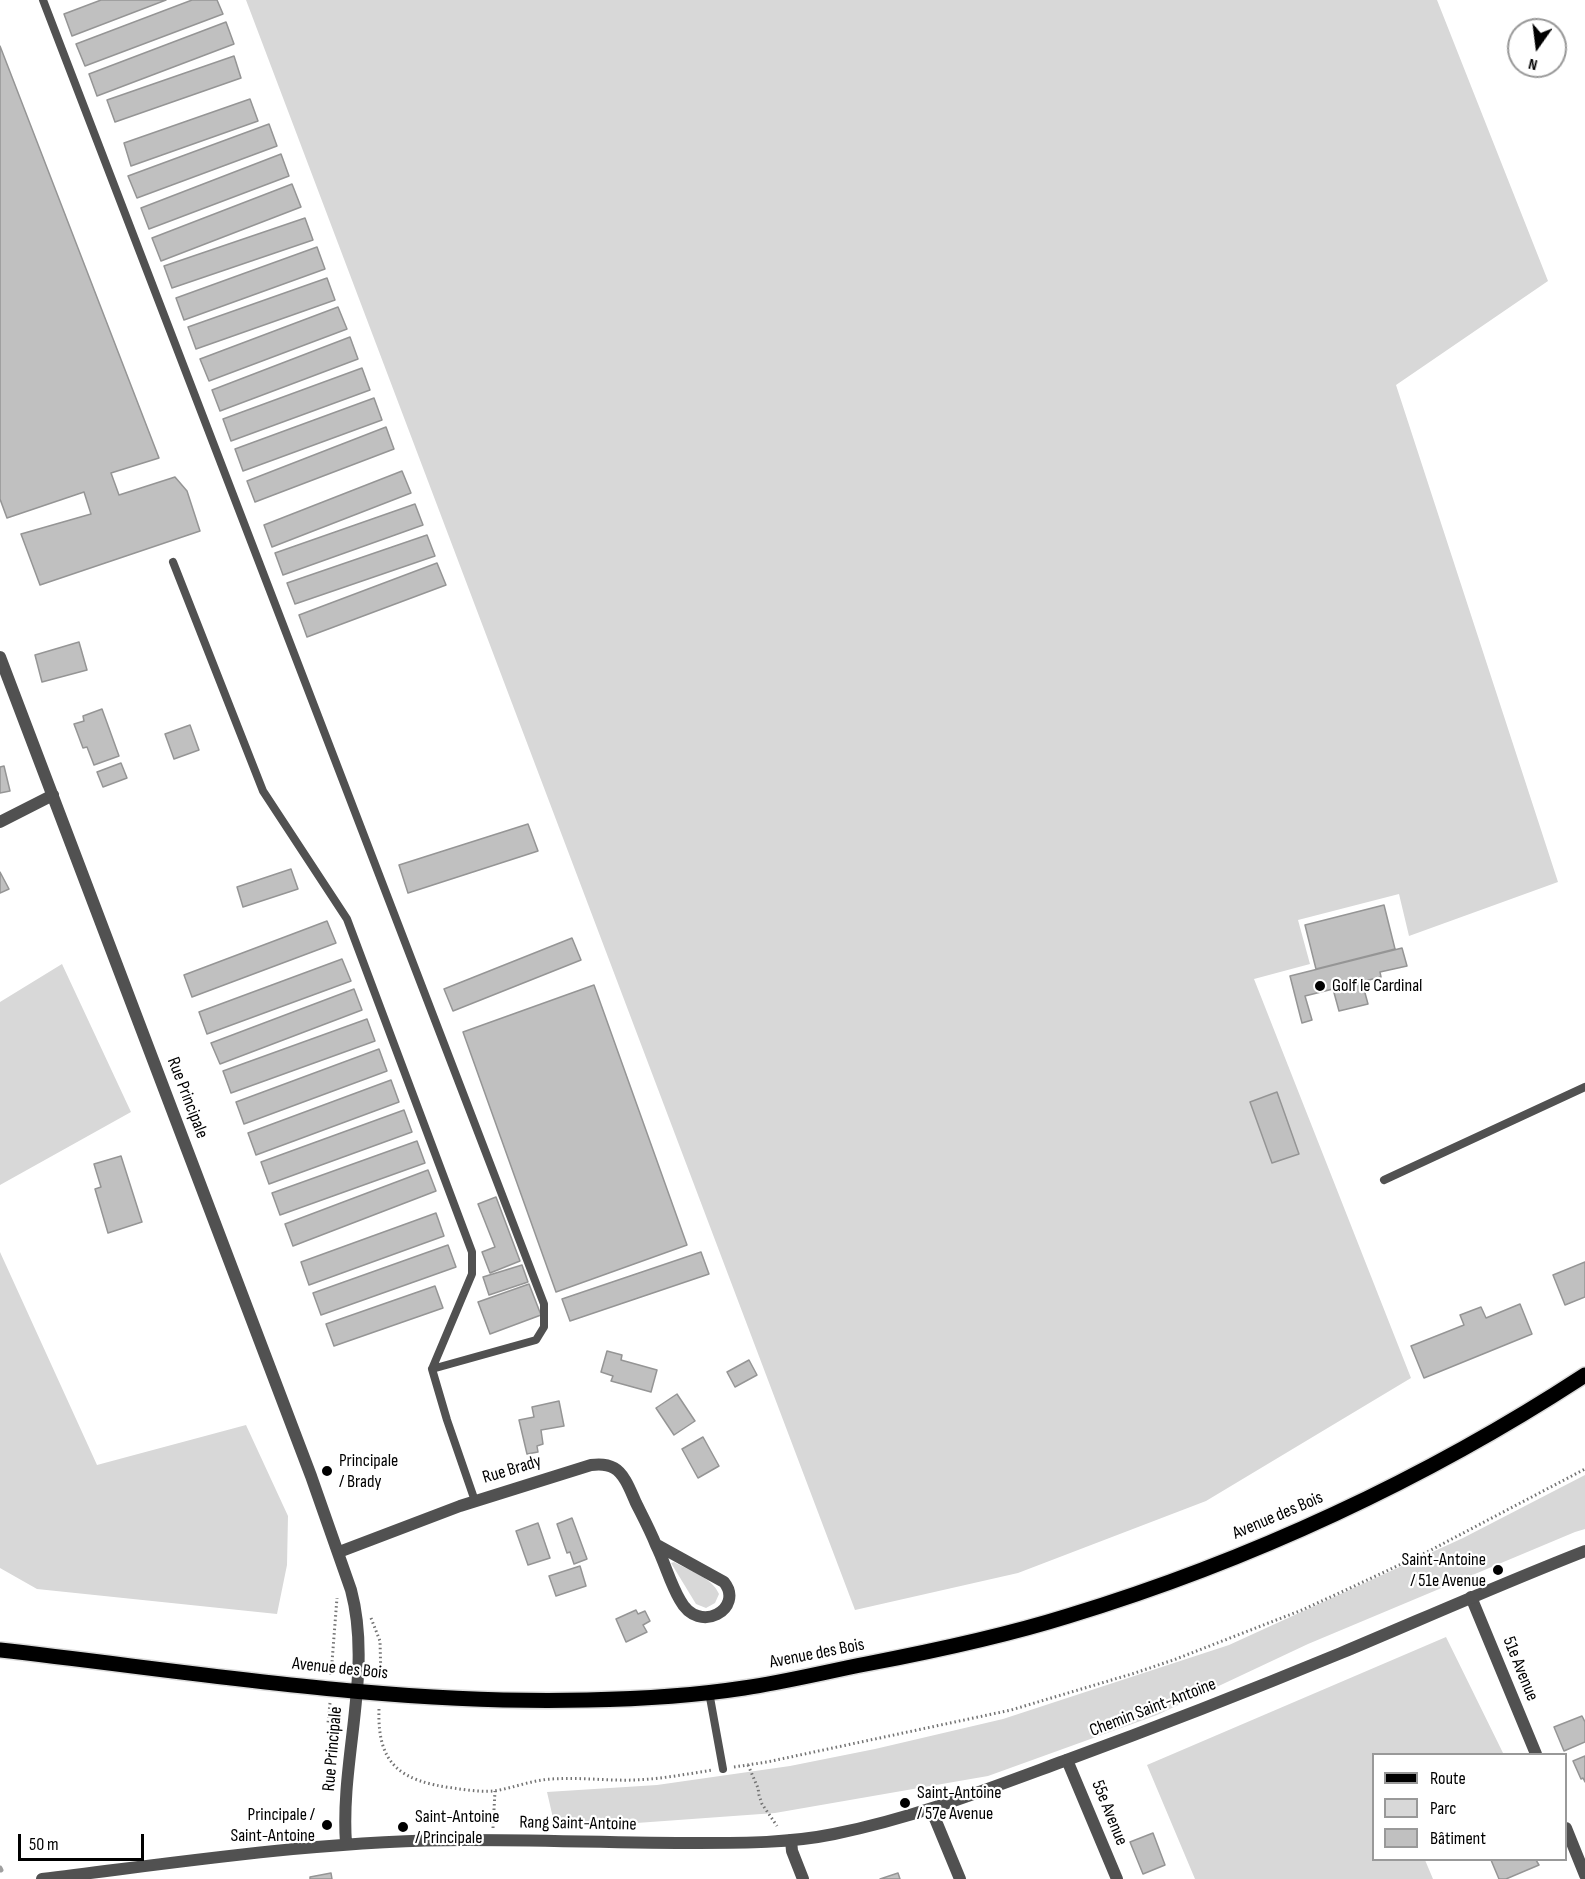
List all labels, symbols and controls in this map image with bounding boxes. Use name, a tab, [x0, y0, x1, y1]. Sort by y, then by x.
north arrow	[1507, 18, 1567, 78]
text: N	[1527, 54, 1539, 74]
place label: Golf le Cardinal	[1332, 975, 1422, 997]
marker: Golf le Cardinal	[1313, 979, 1327, 993]
street label: Rue Principale	[162, 1054, 212, 1142]
place label: Principale / Brady	[339, 1450, 398, 1492]
street label: Rue Brady	[480, 1451, 544, 1489]
marker: Principale / Brady	[320, 1464, 334, 1478]
street label: Avenue des Bois	[1229, 1487, 1327, 1545]
place label: Saint-Antoine / 51e Avenue	[1401, 1549, 1486, 1592]
marker: Saint-Antoine / 51e Avenue	[1491, 1563, 1505, 1577]
street label: Avenue des Bois	[768, 1634, 866, 1674]
street label: 51e Avenue	[1497, 1634, 1543, 1704]
street label: Avenue des Bois	[291, 1653, 389, 1685]
street label: Chemin Saint-Antoine	[1087, 1674, 1219, 1742]
street label: Rue Principale	[319, 1706, 347, 1792]
legend	[1372, 1753, 1567, 1861]
text: Route	[1430, 1768, 1466, 1789]
street label: 55e Avenue	[1086, 1777, 1132, 1849]
place label: Saint-Antoine / 57e Avenue	[917, 1782, 1002, 1824]
marker: Saint-Antoine / 57e Avenue	[898, 1796, 912, 1810]
text: Parc	[1430, 1798, 1456, 1819]
place label: Principale / Saint-Antoine	[230, 1804, 315, 1846]
place label: Saint-Antoine / Principale	[415, 1806, 500, 1848]
street label: Rang Saint-Antoine	[519, 1812, 637, 1836]
marker: Principale / Saint-Antoine	[320, 1818, 334, 1832]
marker: Saint-Antoine / Principale	[396, 1820, 410, 1834]
scale bar	[21, 1822, 147, 1860]
text: Bâtiment	[1430, 1828, 1486, 1849]
text: 50 m	[29, 1834, 59, 1855]

